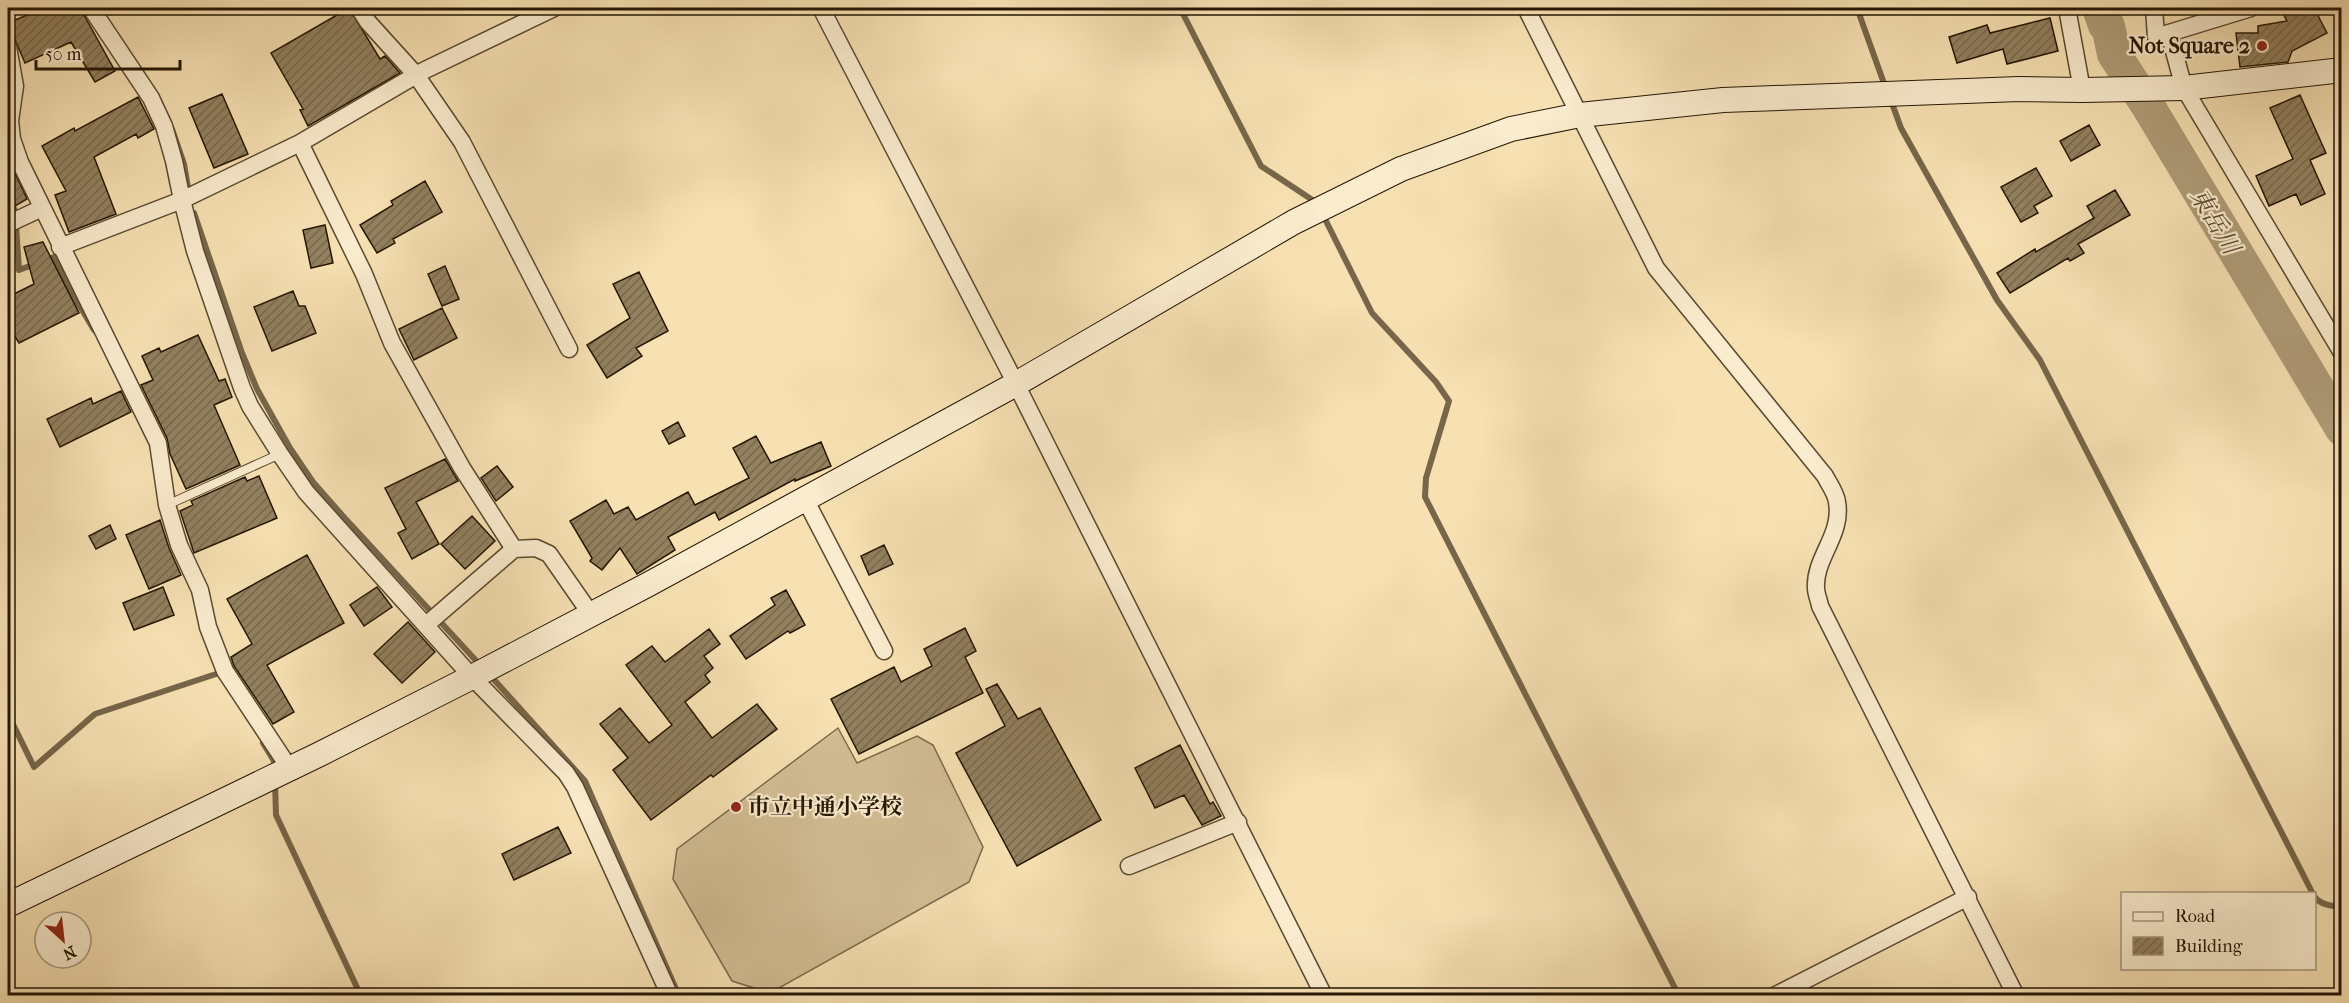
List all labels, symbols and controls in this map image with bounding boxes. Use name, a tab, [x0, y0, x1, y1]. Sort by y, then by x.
scale bar	[36, 33, 180, 71]
place label: Not Square 2	[2129, 33, 2250, 59]
marker: Not Square 2	[2255, 39, 2269, 53]
text: 50 m	[45, 44, 82, 65]
water label: 東岳川	[2184, 183, 2247, 262]
place label: 市立中通小学校	[748, 794, 902, 820]
marker: 市立中通小学校	[729, 800, 743, 814]
legend	[2121, 892, 2316, 970]
text: Road	[2175, 906, 2215, 927]
north arrow	[33, 910, 93, 970]
text: Building	[2175, 936, 2243, 957]
text: N	[59, 942, 79, 965]

